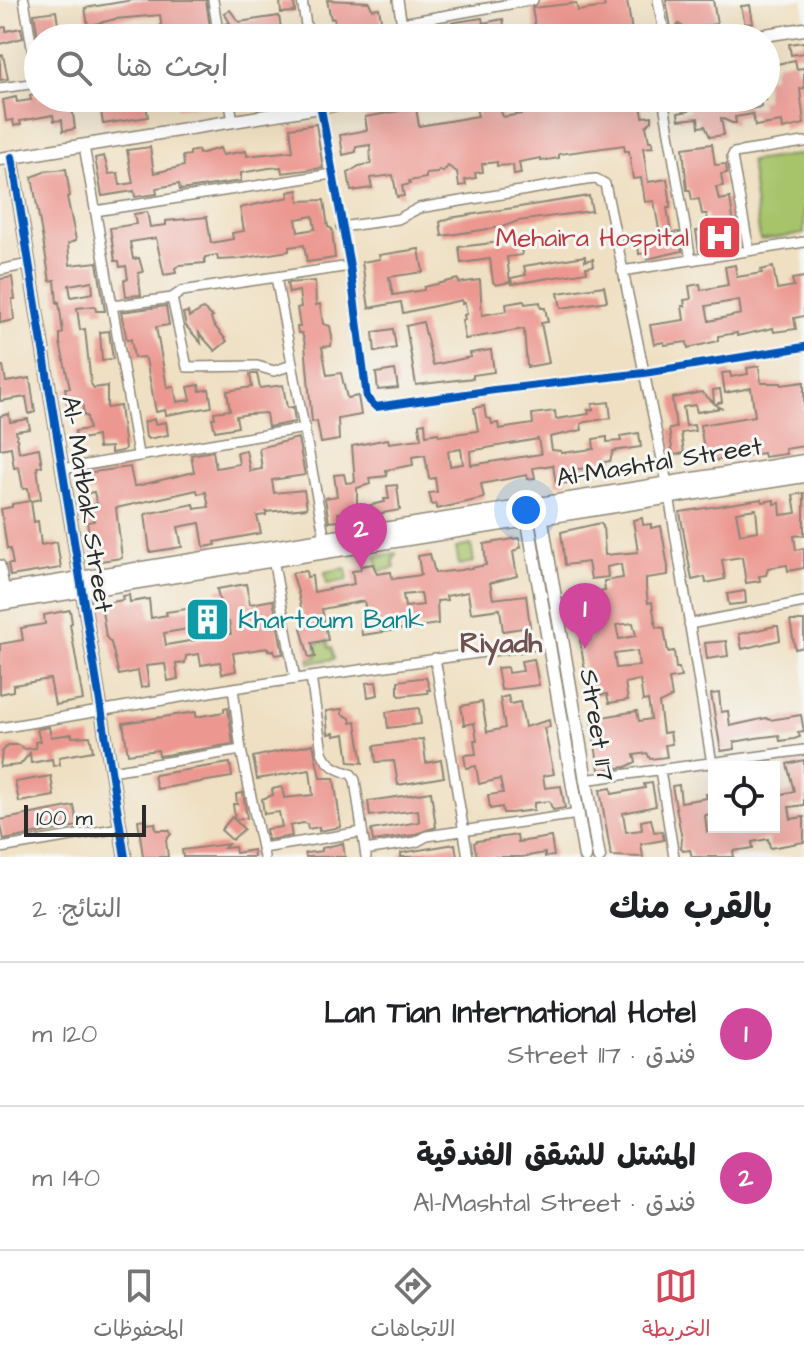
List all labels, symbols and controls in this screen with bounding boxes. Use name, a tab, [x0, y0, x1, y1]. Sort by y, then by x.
search box	[24, 24, 780, 112]
icon: search	[52, 46, 96, 90]
text: ابحث هنا	[116, 46, 228, 88]
hospital icon: Mehaira Hospital	[696, 213, 744, 261]
place label: Mehaira Hospital	[496, 220, 689, 256]
street label: Al- Matbak Street	[52, 393, 122, 616]
street label: Al-Mashtal Street	[554, 428, 765, 496]
your location	[506, 490, 546, 530]
pin: 2	[335, 503, 387, 569]
pin: 1	[559, 583, 611, 649]
building icon: Khartoum Bank	[183, 595, 231, 643]
place label: Khartoum Bank	[238, 602, 424, 638]
district label: Riyadh	[460, 624, 543, 666]
street label: Street 117	[570, 666, 624, 784]
map controls	[708, 761, 780, 833]
button: locate	[708, 761, 780, 833]
scale bar	[24, 801, 146, 837]
text: 100 m	[36, 803, 93, 834]
text: بالقرب منك	[609, 884, 772, 932]
text: النتائج: 2	[32, 891, 122, 927]
text: Lan Tian International Hotel	[324, 992, 696, 1034]
text: 120 m	[32, 1016, 97, 1052]
text: 1	[744, 1016, 748, 1052]
text: فندق · Street 117	[508, 1037, 696, 1073]
text: المشتل للشقق الفندقية	[416, 1135, 696, 1177]
text: 140 m	[32, 1160, 100, 1196]
text: 2	[739, 1160, 753, 1196]
text: فندق · Al-Mashtal Street	[413, 1185, 696, 1221]
tab: المحفوظات	[93, 1264, 184, 1348]
tab: الاتجاهات	[371, 1264, 455, 1348]
tab: الخريطة	[642, 1264, 711, 1348]

